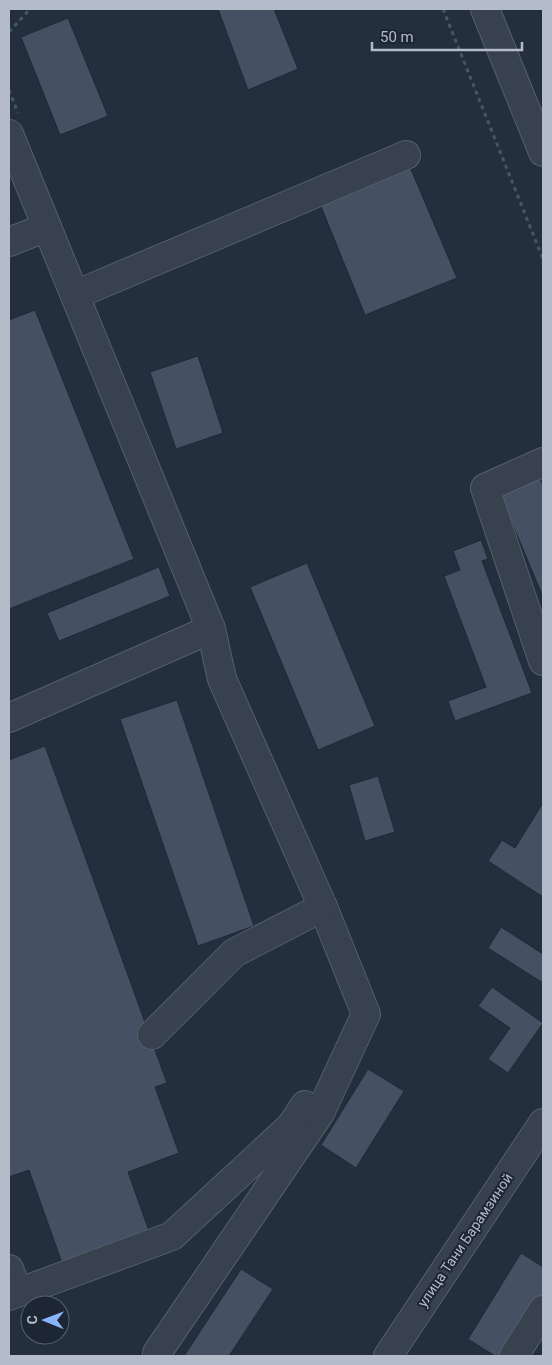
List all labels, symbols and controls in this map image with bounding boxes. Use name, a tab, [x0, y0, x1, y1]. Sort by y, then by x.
scale bar	[372, 20, 522, 52]
text: 50 m	[380, 28, 414, 46]
street label: улица Тани Барамзиной	[414, 1170, 516, 1310]
north arrow	[20, 1295, 70, 1345]
text: С	[24, 1315, 40, 1324]

